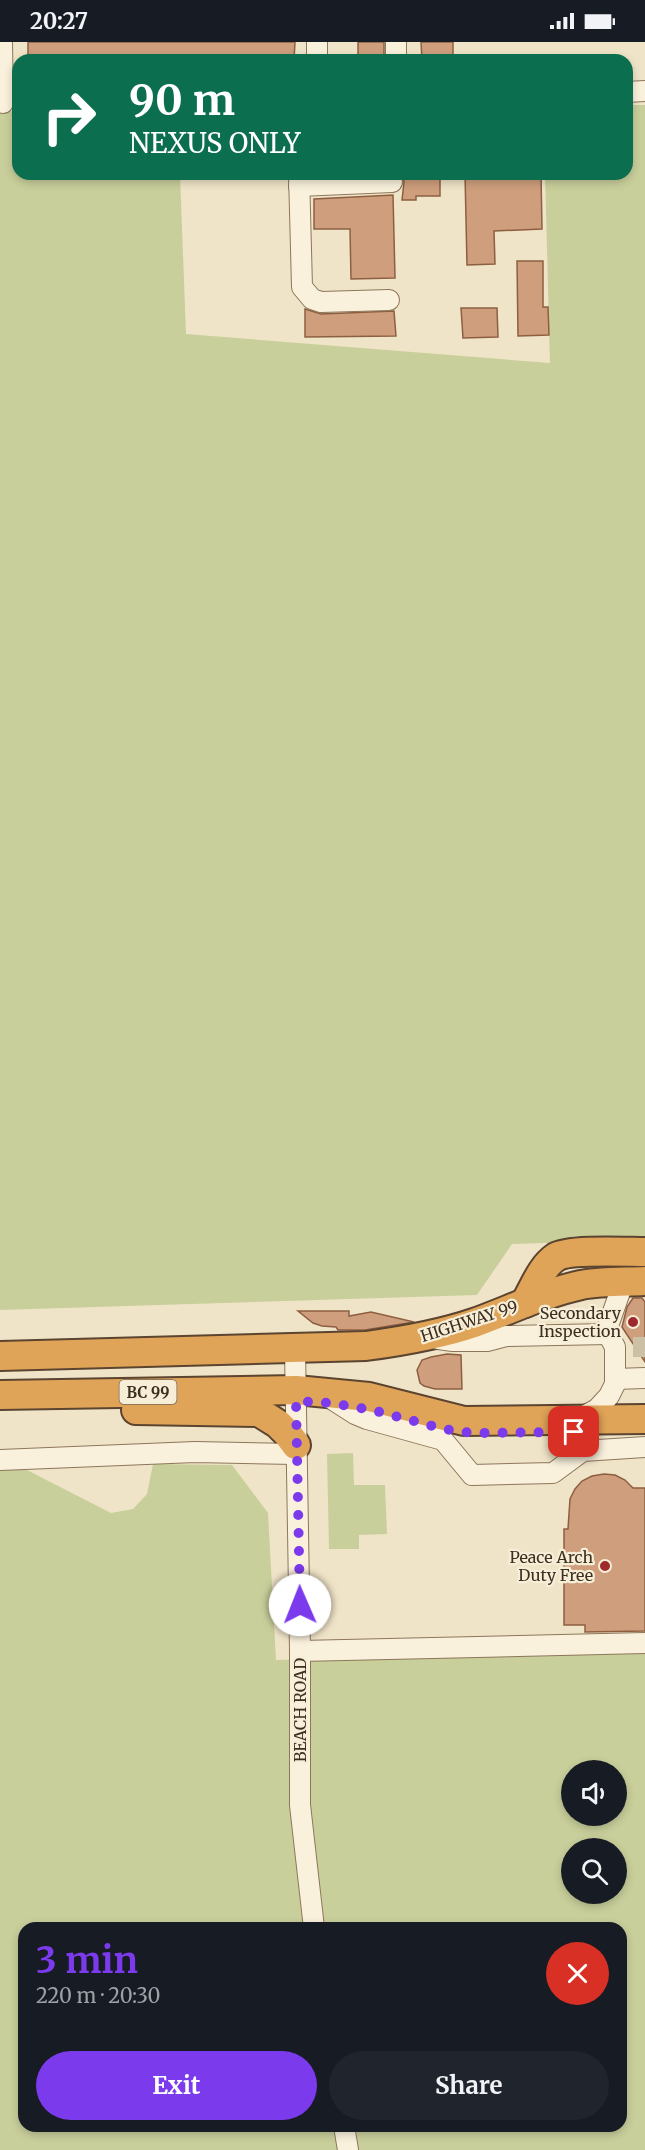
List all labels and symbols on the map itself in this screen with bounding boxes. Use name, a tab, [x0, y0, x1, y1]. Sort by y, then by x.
street label: HIGHWAY 99	[418, 1296, 520, 1346]
place label: Secondary Inspection	[539, 1303, 622, 1341]
marker: Secondary Inspection	[626, 1315, 640, 1329]
road number: BC 99	[120, 1380, 176, 1404]
pin	[548, 1406, 599, 1457]
place label: Peace Arch Duty Free	[509, 1547, 593, 1585]
marker: Peace Arch Duty Free	[598, 1559, 612, 1573]
position arrow	[268, 1573, 332, 1637]
street label: BEACH ROAD	[290, 1658, 310, 1762]

